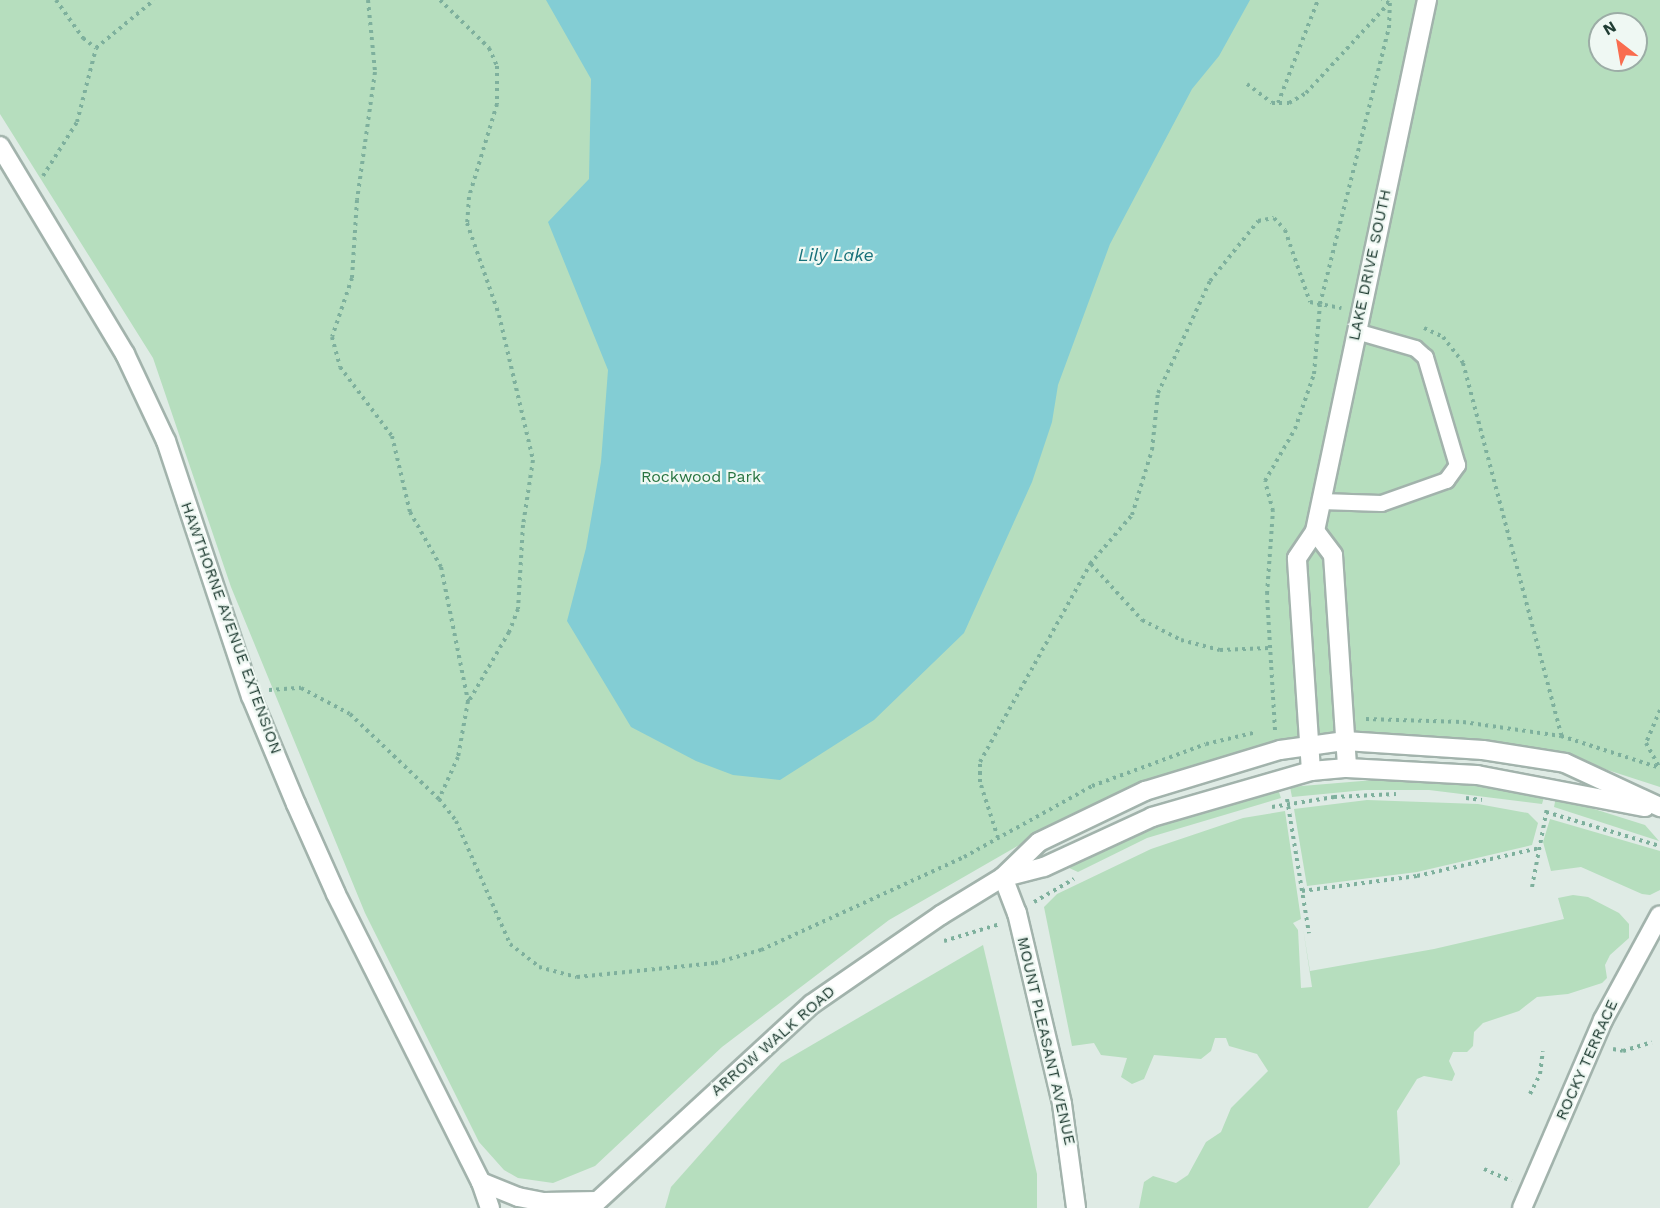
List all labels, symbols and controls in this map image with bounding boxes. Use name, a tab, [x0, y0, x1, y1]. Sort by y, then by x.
north arrow	[1588, 12, 1648, 72]
text: N	[1600, 17, 1619, 39]
street label: LAKE DRIVE SOUTH	[1345, 188, 1395, 342]
water label: Lily Lake	[798, 244, 874, 266]
park label: Rockwood Park	[641, 467, 761, 487]
street label: HAWTHORNE AVENUE EXTENSION	[176, 499, 286, 757]
street label: MOUNT PLEASANT AVENUE	[1012, 934, 1080, 1148]
street label: ARROW WALK ROAD	[707, 981, 839, 1101]
street label: ROCKY TERRACE	[1552, 996, 1622, 1124]

